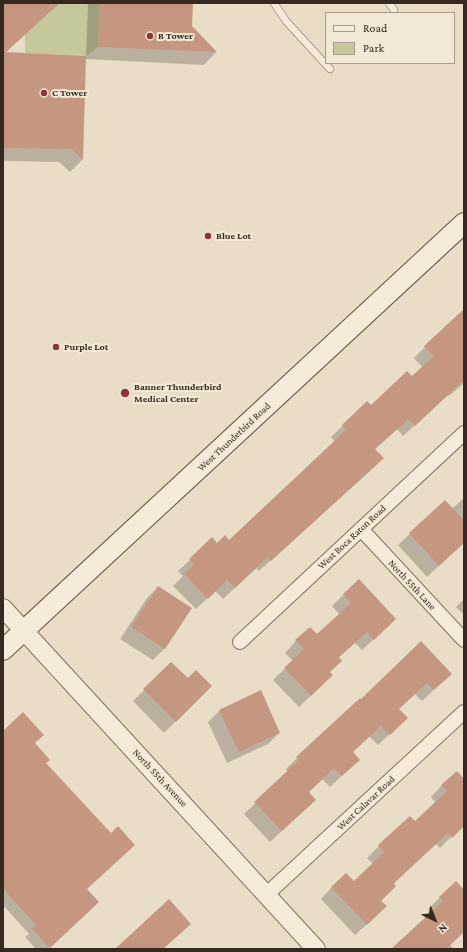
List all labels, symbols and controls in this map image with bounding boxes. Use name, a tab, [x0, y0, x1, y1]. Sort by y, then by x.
legend	[325, 12, 455, 64]
text: Road	[363, 21, 387, 35]
place label: B Tower	[158, 30, 193, 42]
marker: B Tower	[145, 31, 155, 41]
text: Park	[363, 41, 384, 55]
place label: C Tower	[52, 87, 87, 99]
marker: C Tower	[39, 88, 49, 98]
place label: Blue Lot	[216, 230, 251, 242]
marker: Blue Lot	[203, 231, 213, 241]
place label: Purple Lot	[64, 341, 108, 353]
marker: Purple Lot	[51, 342, 61, 352]
place label: Banner Thunderbird Medical Center	[134, 381, 222, 404]
marker: Banner Thunderbird Medical Center	[119, 387, 131, 399]
street label: West Thunderbird Road	[195, 400, 273, 474]
street label: West Boca Raton Road	[315, 502, 389, 572]
street label: North 55th Lane	[386, 557, 438, 613]
street label: North 55th Avenue	[130, 747, 190, 809]
street label: West Calavar Road	[335, 773, 397, 833]
north arrow	[415, 900, 455, 940]
text: N	[436, 922, 450, 936]

